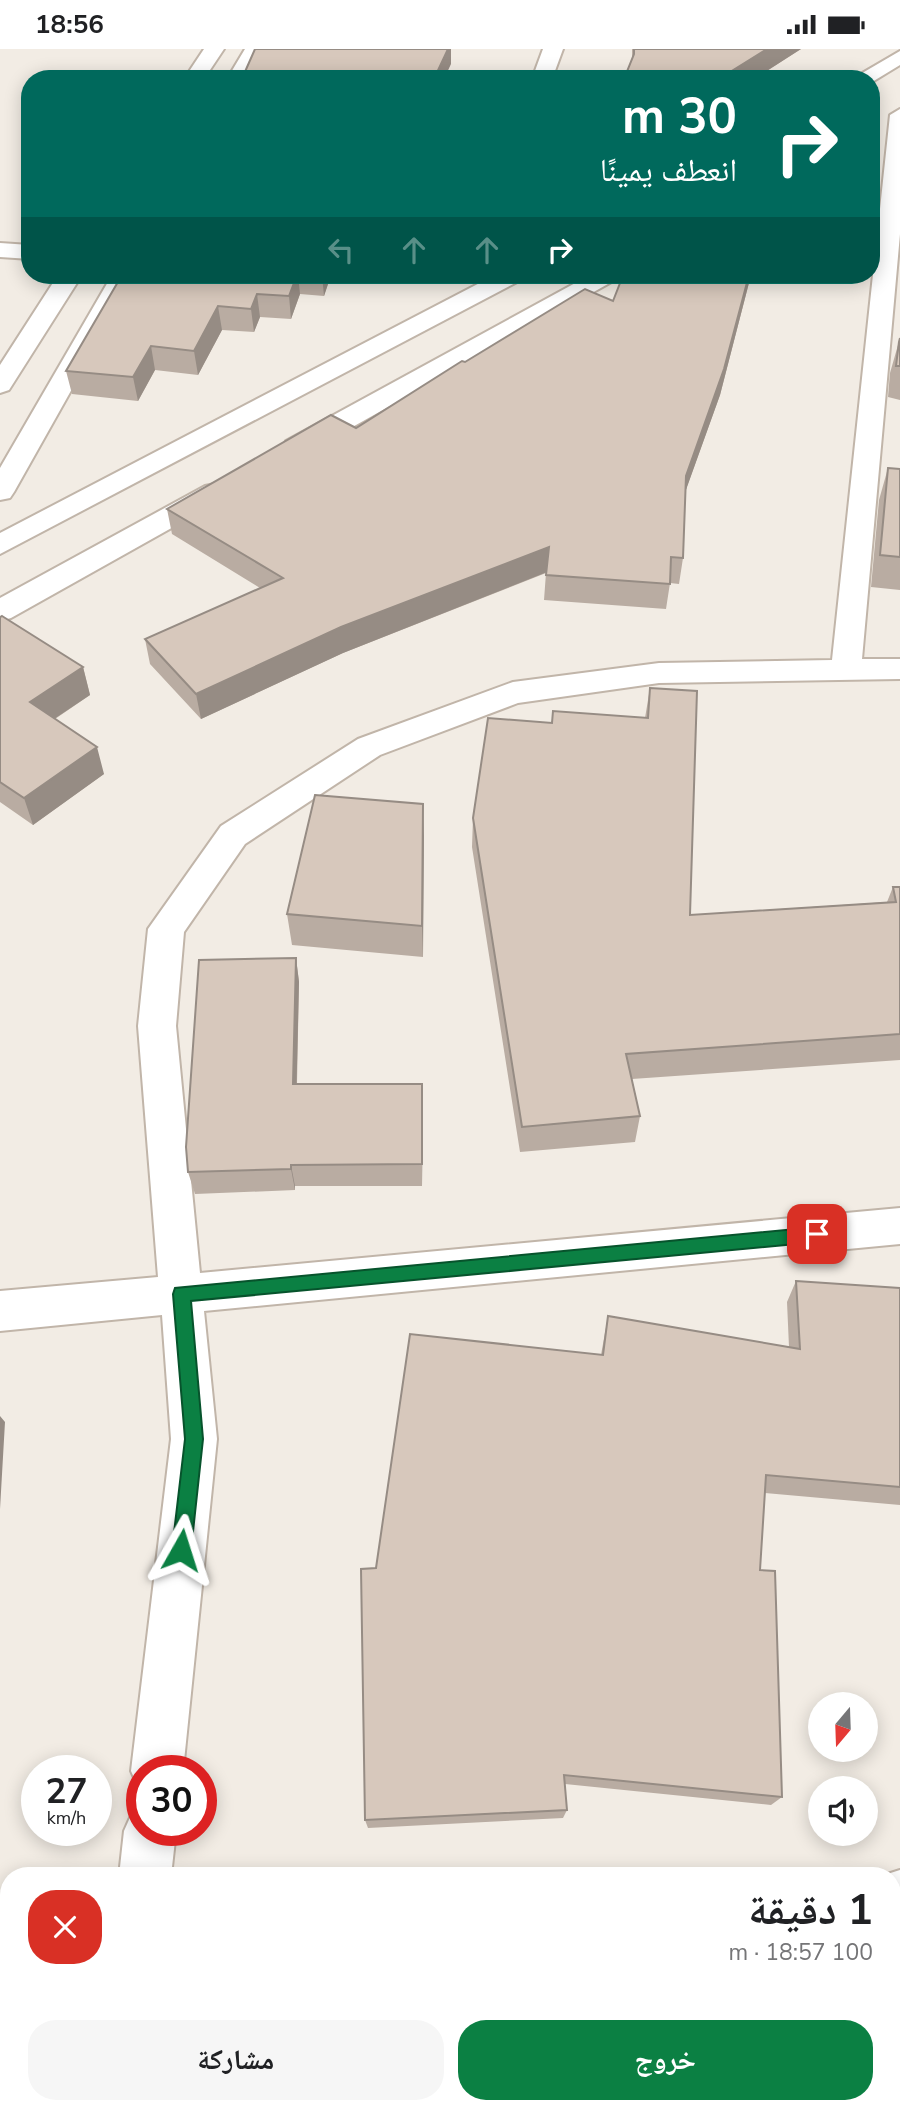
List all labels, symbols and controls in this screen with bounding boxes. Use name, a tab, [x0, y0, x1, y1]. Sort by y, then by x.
text: 18:56	[35, 7, 104, 42]
text: 30 m	[622, 83, 737, 150]
icon: right	[761, 98, 852, 189]
text: انعطف يمينًا	[600, 149, 737, 192]
icon: left	[322, 231, 360, 269]
icon: ahead	[395, 231, 433, 269]
icon: ahead	[468, 231, 506, 269]
icon: right	[541, 231, 579, 269]
pin	[787, 1204, 847, 1264]
icon: arrive	[798, 1215, 836, 1253]
position arrow	[144, 1513, 218, 1587]
north arrow	[808, 1692, 878, 1762]
map controls	[808, 1692, 878, 1846]
speed limit sign: 30	[126, 1755, 217, 1846]
text: 27	[45, 1768, 88, 1815]
button: sound	[808, 1776, 878, 1846]
text: km/h	[47, 1806, 86, 1830]
text: 1 دقيقة	[748, 1882, 873, 1939]
button: close	[28, 1890, 102, 1964]
text: 100 m · 18:57	[728, 1937, 873, 1968]
button: مشاركة	[28, 2020, 444, 2100]
button: خروج	[458, 2020, 873, 2100]

